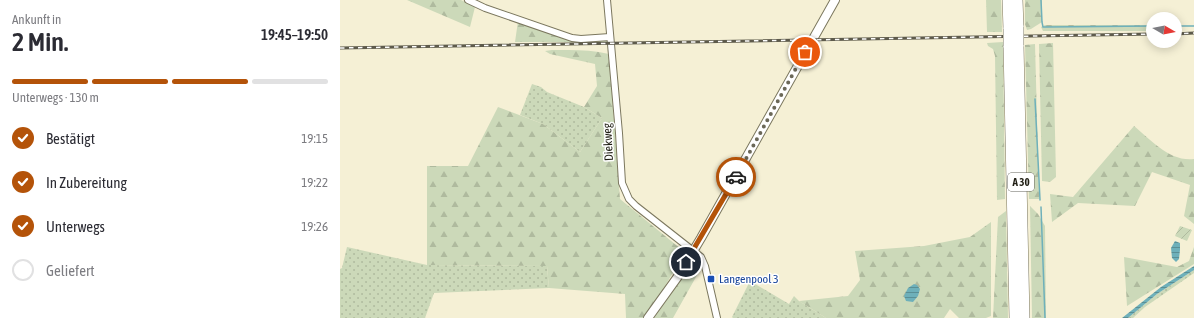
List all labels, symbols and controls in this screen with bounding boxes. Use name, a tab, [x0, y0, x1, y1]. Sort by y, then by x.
text: Ankunft in	[12, 12, 61, 27]
north arrow	[1146, 12, 1182, 48]
map controls	[1146, 12, 1182, 48]
text: 19:45–19:50	[261, 26, 328, 43]
text: 2 Min.	[12, 27, 68, 57]
pin	[788, 35, 822, 69]
icon: bag	[794, 41, 816, 63]
text: Unterwegs · 130 m	[12, 90, 99, 105]
street label: Diekweg	[600, 122, 616, 161]
icon: check	[12, 127, 34, 149]
text: Bestätigt	[46, 130, 95, 147]
text: 19:15	[301, 131, 328, 146]
courier	[716, 157, 756, 197]
icon: car	[725, 166, 747, 188]
icon: check	[12, 171, 34, 193]
road number: A 30	[1008, 173, 1034, 191]
text: In Zubereitung	[46, 174, 127, 191]
text: 19:22	[301, 175, 328, 190]
icon: check	[12, 215, 34, 237]
text: Unterwegs	[46, 218, 105, 235]
text: 19:26	[301, 219, 328, 234]
pin	[669, 245, 703, 279]
icon: home	[675, 251, 697, 273]
text: Geliefert	[46, 262, 95, 279]
place label: Langenpool 3	[719, 272, 779, 286]
marker: Langenpool 3	[706, 274, 716, 284]

